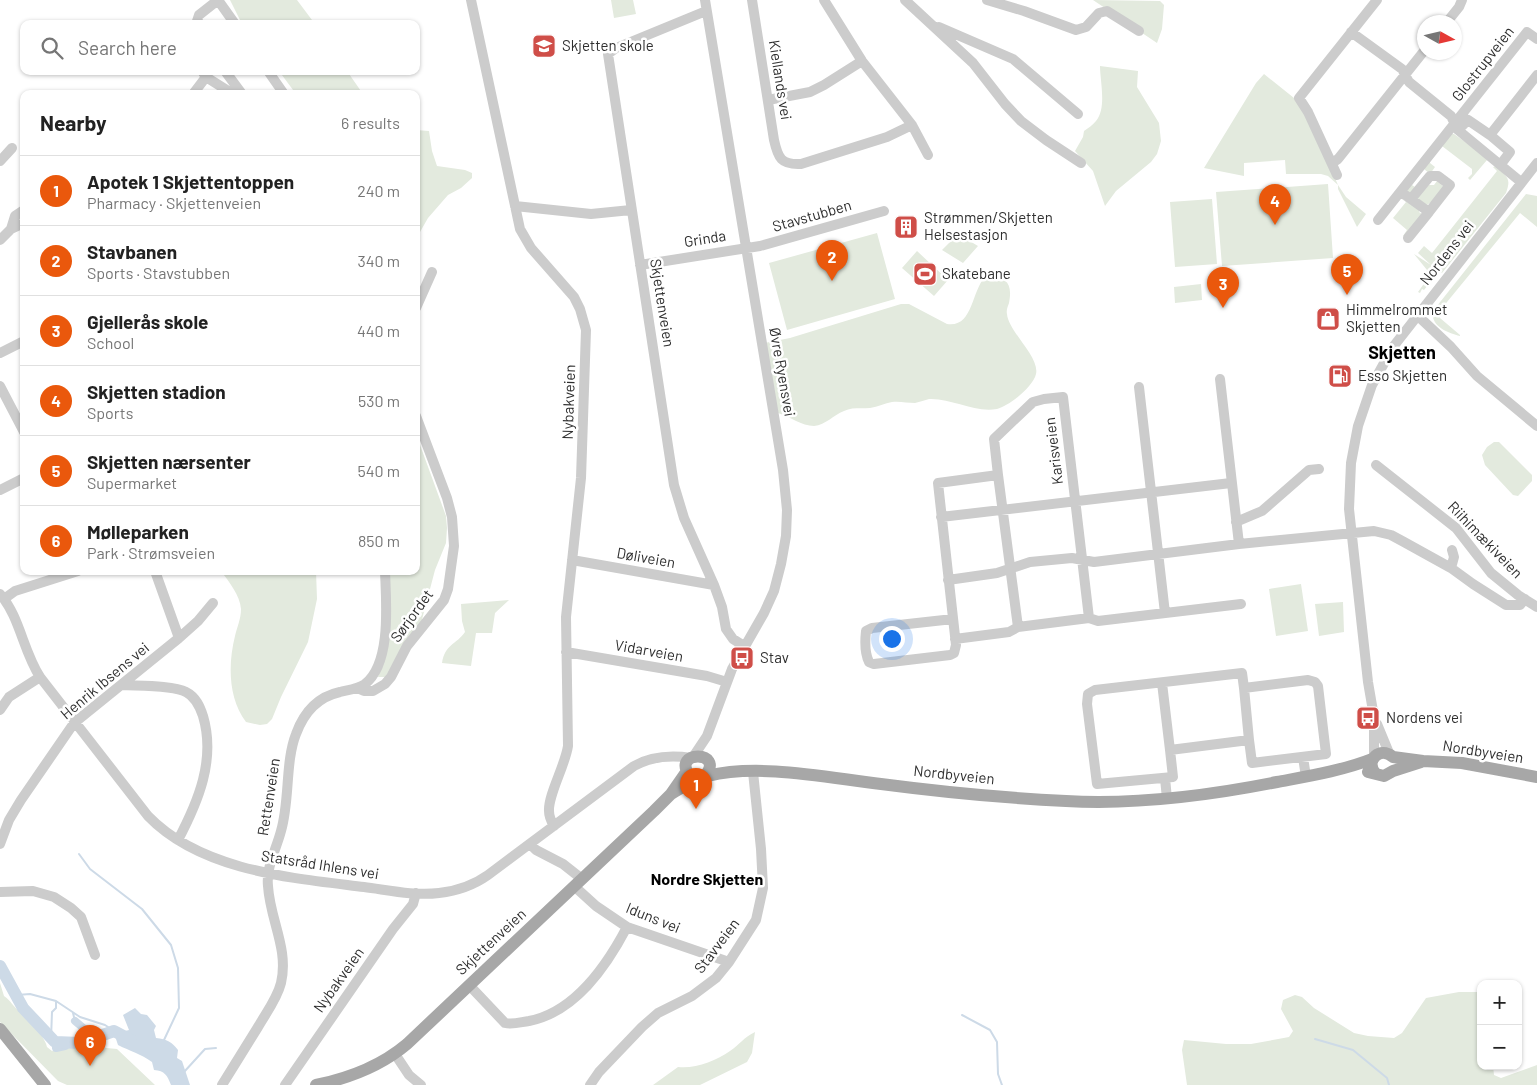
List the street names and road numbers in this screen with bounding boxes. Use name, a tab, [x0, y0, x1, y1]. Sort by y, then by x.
street label: Glostrupveien	[1447, 22, 1517, 104]
street label: Kiellands vei	[766, 39, 796, 121]
street label: Stavstubben	[770, 195, 853, 235]
street label: Nordens vei	[1415, 217, 1477, 288]
street label: Grinda	[683, 226, 727, 250]
street label: Skjettenveien	[647, 257, 679, 348]
street label: Øvre Ryensvei	[766, 326, 800, 418]
street label: Nybakveien	[558, 364, 578, 440]
street label: Karisveien	[1040, 416, 1066, 486]
street label: Riihimækiveien	[1445, 497, 1527, 581]
street label: Døliveien	[615, 543, 677, 571]
street label: Sørjordet	[386, 585, 436, 645]
street label: Vidarveien	[614, 635, 685, 665]
street label: Henrik Ibsens vei	[56, 638, 152, 722]
street label: Nordbyveien	[1441, 736, 1525, 766]
street label: Rettenveien	[253, 757, 283, 837]
street label: Nordbyveien	[913, 761, 996, 787]
street label: Statsråd Ihlens vei	[260, 846, 380, 882]
street label: Iduns vei	[624, 898, 683, 936]
street label: Skjettenveien	[452, 904, 529, 978]
street label: Stavveien	[690, 915, 743, 976]
street label: Nybakveien	[309, 943, 367, 1015]

